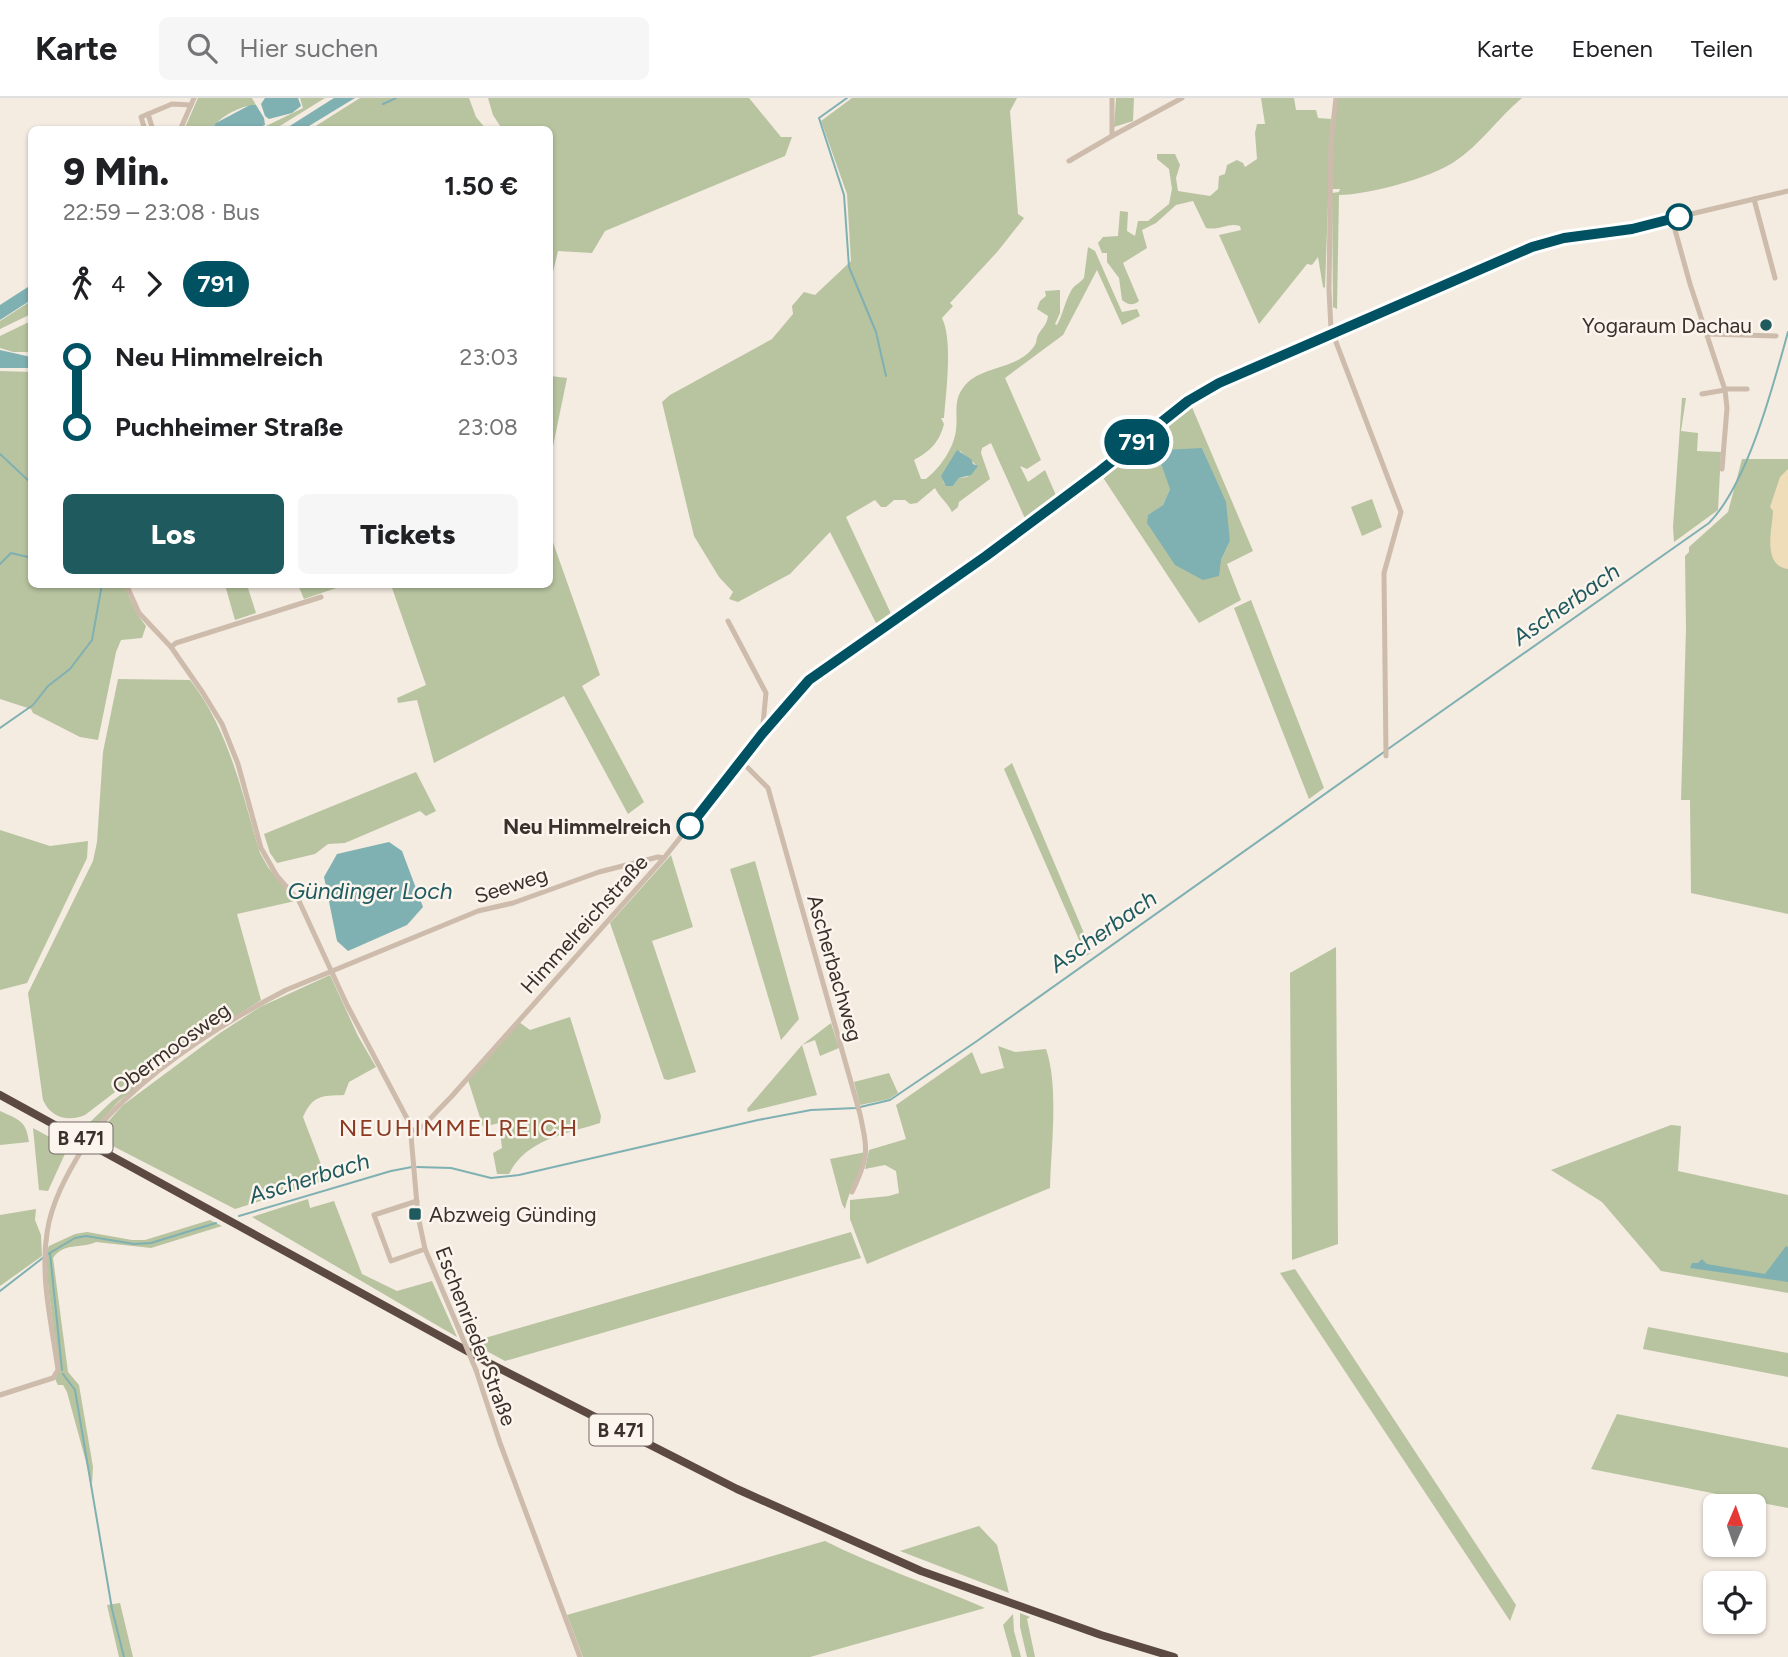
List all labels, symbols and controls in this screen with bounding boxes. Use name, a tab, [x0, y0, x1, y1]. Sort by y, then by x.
search box	[159, 17, 649, 80]
text: Karte	[35, 29, 117, 68]
icon: search	[183, 29, 221, 67]
text: Hier suchen	[239, 32, 378, 64]
text: Karte	[1477, 34, 1534, 63]
text: Ebenen	[1572, 34, 1653, 63]
text: Teilen	[1691, 34, 1753, 63]
text: 9 Min.	[63, 149, 169, 195]
text: 1.50 €	[444, 170, 518, 202]
text: 22:59 – 23:08 · Bus	[63, 198, 260, 226]
unlabelled marker	[1666, 204, 1692, 230]
icon: walk	[63, 265, 101, 303]
icon: forward	[135, 265, 173, 303]
text: 791	[197, 269, 235, 298]
text: 4	[111, 270, 125, 298]
place label: Yogaraum Dachau	[1582, 313, 1752, 338]
marker: Yogaraum Dachau	[1758, 317, 1774, 333]
text: Neu Himmelreich	[115, 341, 323, 373]
text: 23:03	[460, 343, 518, 371]
text: Puchheimer Straße	[115, 411, 343, 443]
text: 23:08	[458, 413, 518, 441]
line badge: 791	[1097, 419, 1177, 465]
text: 791	[1118, 427, 1156, 456]
button: Los	[63, 494, 284, 574]
button: Tickets	[298, 494, 518, 574]
water label: Ascherbach	[1506, 557, 1625, 652]
marker: Neu Himmelreich	[677, 813, 703, 839]
place label: Neu Himmelreich	[503, 814, 671, 839]
street label: Himmelreichstraße	[515, 850, 653, 998]
street label: Seeweg	[471, 861, 551, 909]
water label: Gündinger Loch	[287, 877, 453, 905]
water label: Ascherbach	[1043, 884, 1162, 979]
street label: Ascherbachweg	[802, 892, 868, 1044]
street label: Obermoosweg	[107, 997, 235, 1099]
district label: NEUHIMMELREICH	[339, 1113, 579, 1142]
road number: B 471	[50, 1122, 112, 1154]
water label: Ascherbach	[244, 1146, 373, 1210]
place label: Abzweig Günding	[429, 1202, 597, 1227]
marker: Abzweig Günding	[407, 1206, 423, 1222]
street label: Eschenrieder Straße	[430, 1243, 522, 1429]
road number: B 471	[590, 1414, 652, 1446]
north arrow	[1703, 1494, 1766, 1558]
map controls	[1703, 1494, 1766, 1634]
button: locate	[1703, 1571, 1766, 1634]

